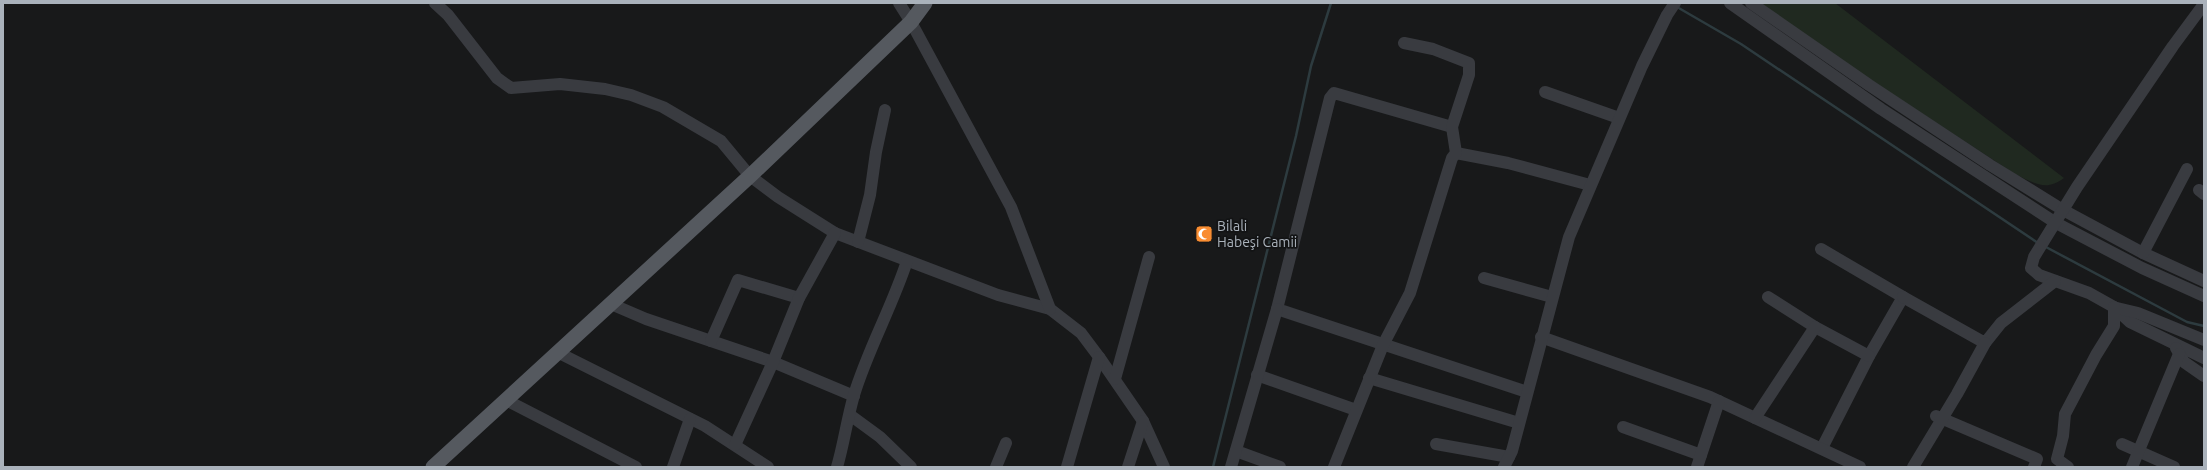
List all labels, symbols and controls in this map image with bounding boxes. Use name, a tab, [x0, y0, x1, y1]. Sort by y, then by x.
place label: Bilali Habeşi Camii	[1217, 218, 1297, 250]
mosque icon: Bilali Habeşi Camii	[1194, 224, 1214, 244]

